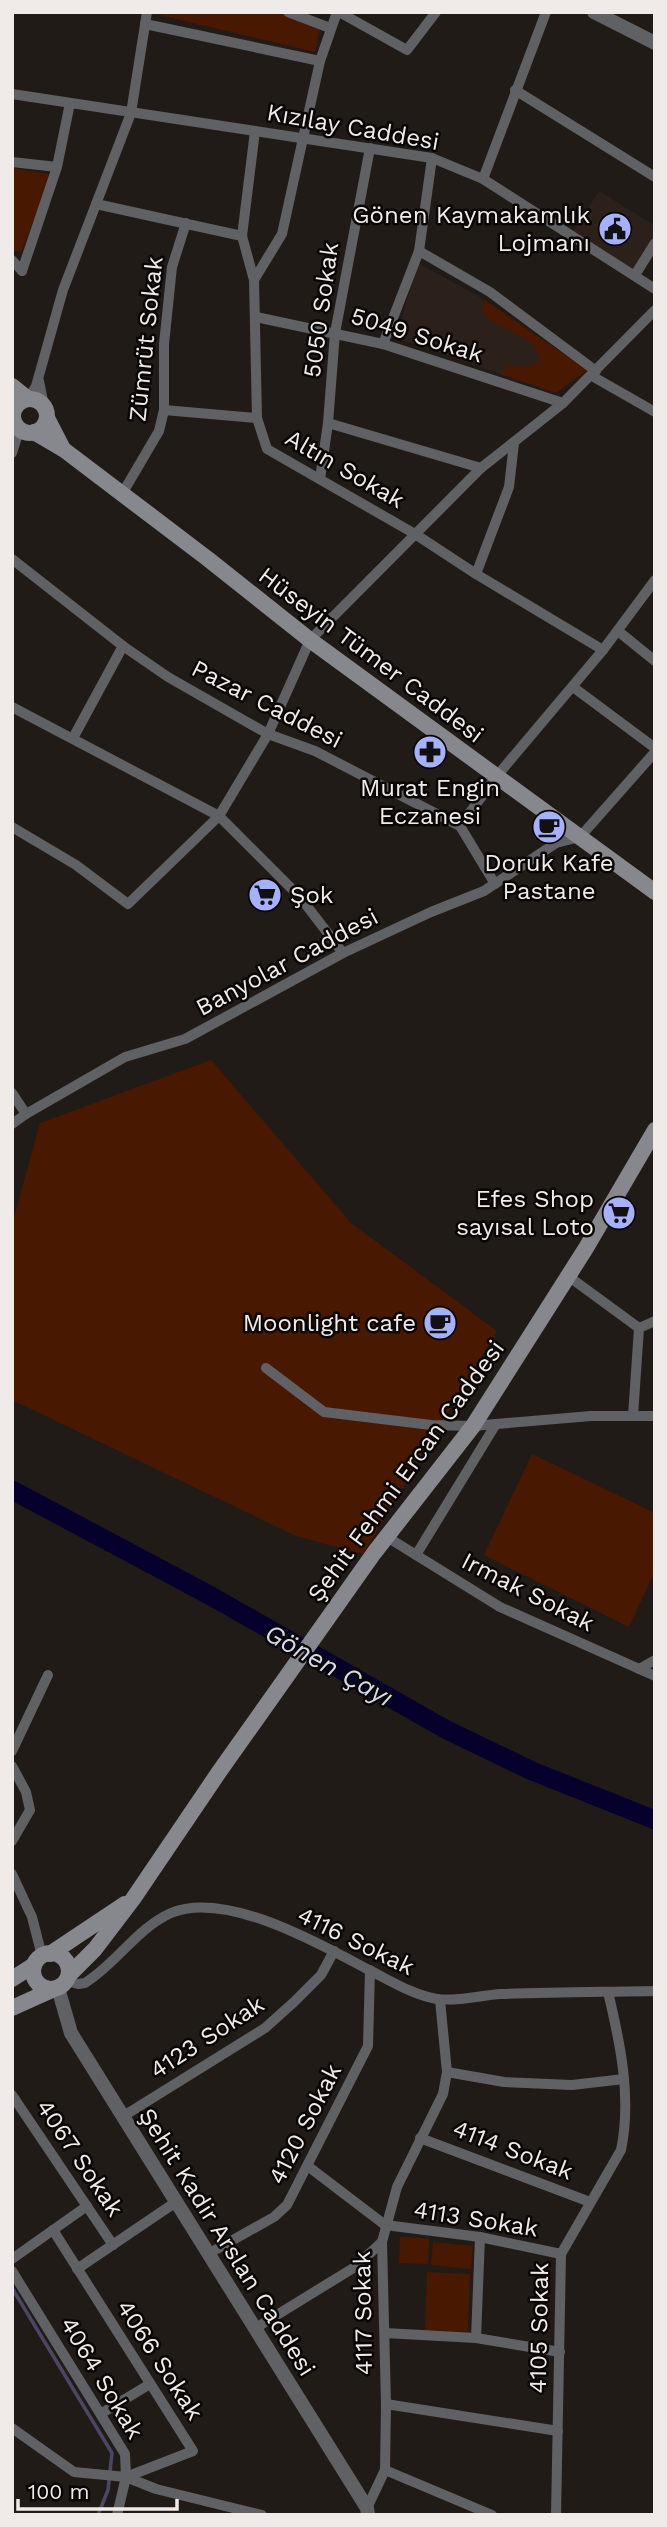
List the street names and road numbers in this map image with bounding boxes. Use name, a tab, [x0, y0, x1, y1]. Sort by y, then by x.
street label: Kızılay Caddesi	[265, 98, 441, 156]
street label: 5050 Sokak	[298, 240, 344, 379]
street label: Zümrüt Sokak	[123, 255, 169, 423]
street label: 5049 Sokak	[347, 302, 487, 369]
street label: Altın Sokak	[281, 424, 410, 514]
street label: Hüseyin Tümer Caddesi	[253, 561, 489, 749]
street label: Pazar Caddesi	[187, 654, 347, 754]
street label: Banyolar Caddesi	[191, 902, 383, 1022]
street label: Şehit Fehmi Ercan Caddesi	[302, 1335, 510, 1607]
street label: Irmak Sokak	[457, 1547, 599, 1638]
street label: 4116 Sokak	[293, 1901, 419, 1981]
street label: 4123 Sokak	[145, 1990, 270, 2084]
street label: 4120 Sokak	[263, 2059, 347, 2189]
street label: 4067 Sokak	[31, 2094, 130, 2222]
street label: Şehit Kadir Arslan Caddesi	[133, 2103, 321, 2381]
street label: 4114 Sokak	[449, 2114, 577, 2186]
street label: 4113 Sokak	[412, 2195, 541, 2243]
street label: 4117 Sokak	[348, 2250, 378, 2375]
street label: 4105 Sokak	[524, 2262, 554, 2394]
street label: 4066 Sokak	[111, 2295, 209, 2426]
street label: 4064 Sokak	[55, 2312, 150, 2444]

